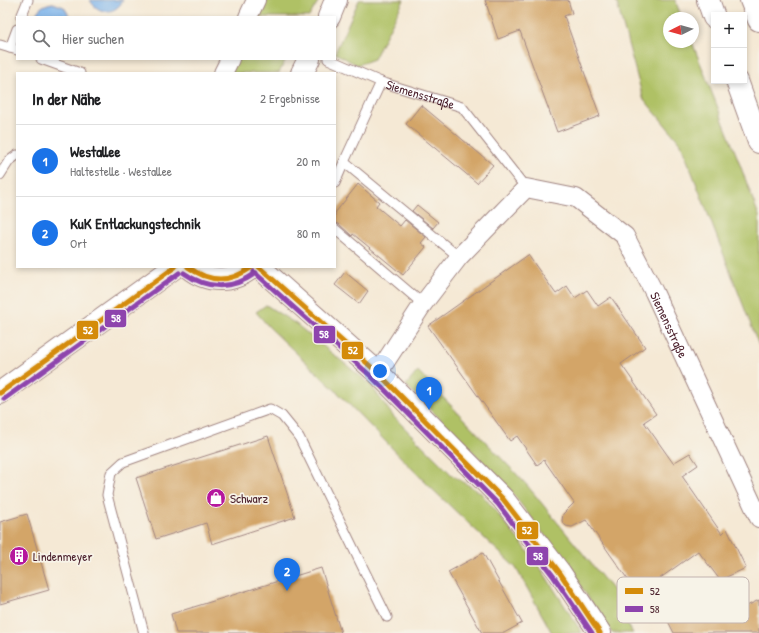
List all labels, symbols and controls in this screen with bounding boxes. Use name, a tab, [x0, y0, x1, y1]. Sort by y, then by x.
north arrow	[663, 12, 699, 48]
map controls	[711, 12, 747, 84]
button: +	[711, 12, 747, 48]
search box	[16, 16, 336, 60]
icon: search	[30, 27, 52, 49]
text: Hier suchen	[62, 28, 124, 49]
button: −	[711, 48, 747, 84]
street label: Siemensstraße	[384, 75, 457, 113]
text: In der Nähe	[32, 87, 101, 110]
text: 2 Ergebnisse	[260, 89, 320, 107]
text: Westallee	[70, 141, 120, 162]
text: 1	[43, 152, 47, 170]
text: 20 m	[296, 152, 320, 170]
text: Haltestelle · Westallee	[70, 162, 172, 180]
text: KuK Entlackungstechnik	[70, 213, 200, 234]
text: 2	[42, 224, 48, 242]
text: 80 m	[297, 224, 320, 242]
text: Ort	[70, 234, 87, 252]
street label: Siemensstraße	[646, 289, 692, 361]
line badge: 58	[104, 309, 127, 328]
text: 58	[111, 311, 121, 325]
line badge: 52	[76, 320, 99, 340]
text: 52	[83, 323, 94, 337]
line badge: 58	[313, 325, 336, 344]
text: 58	[319, 327, 329, 341]
line badge: 52	[341, 341, 364, 360]
text: 52	[348, 343, 359, 357]
your location	[370, 361, 390, 381]
pin: 1	[416, 377, 442, 410]
shop icon: Schwarz	[205, 487, 227, 509]
place label: Schwarz	[230, 489, 269, 507]
line badge: 52	[516, 521, 539, 540]
text: 52	[522, 523, 533, 537]
building icon: Lindenmeyer	[8, 545, 30, 567]
line badge: 58	[526, 546, 549, 566]
place label: Lindenmeyer	[33, 547, 92, 565]
text: 58	[533, 549, 543, 563]
pin: 2	[274, 558, 300, 591]
legend	[617, 577, 749, 623]
text: 52	[650, 584, 660, 598]
text: 58	[650, 602, 660, 616]

